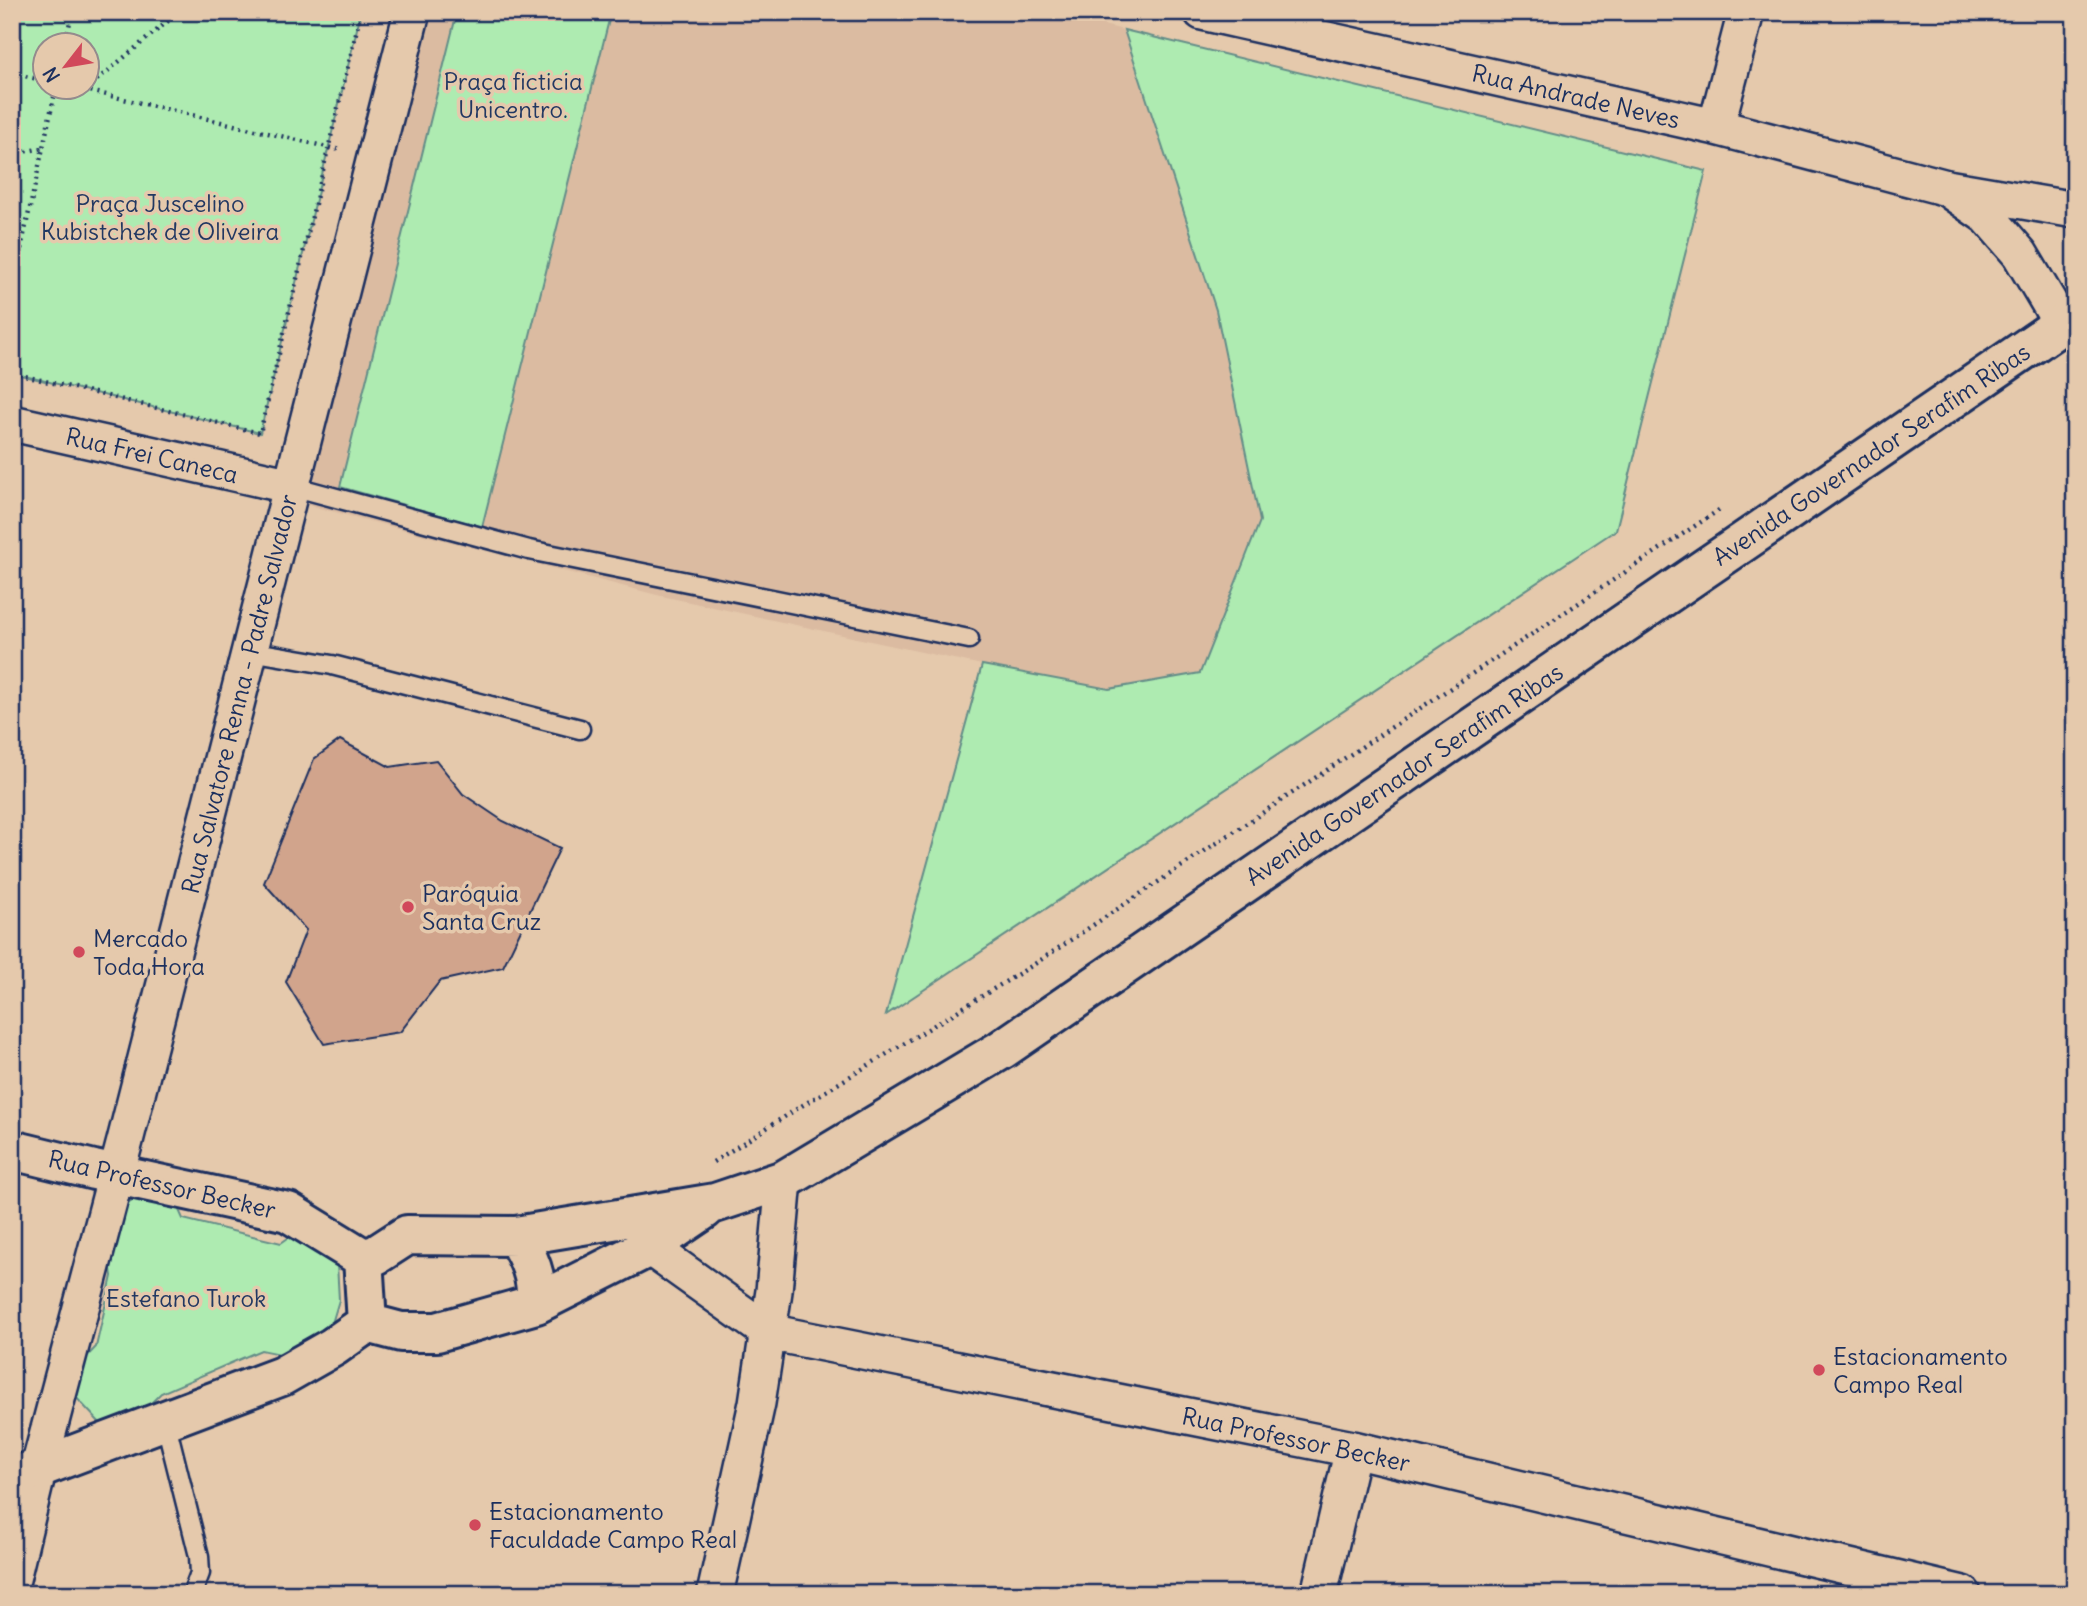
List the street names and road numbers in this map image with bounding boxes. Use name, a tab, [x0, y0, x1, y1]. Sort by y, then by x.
street label: Rua Andrade Neves	[1469, 57, 1683, 135]
street label: Avenida Governador Serafim Ribas	[1707, 336, 2035, 572]
street label: Rua Frei Caneca	[63, 421, 241, 489]
street label: Rua Salvatore Renna - Padre Salvador	[175, 491, 303, 897]
street label: Avenida Governador Serafim Ribas	[1240, 656, 1568, 892]
street label: Rua Professor Becker	[45, 1143, 279, 1225]
street label: Rua Professor Becker	[1179, 1400, 1413, 1478]

